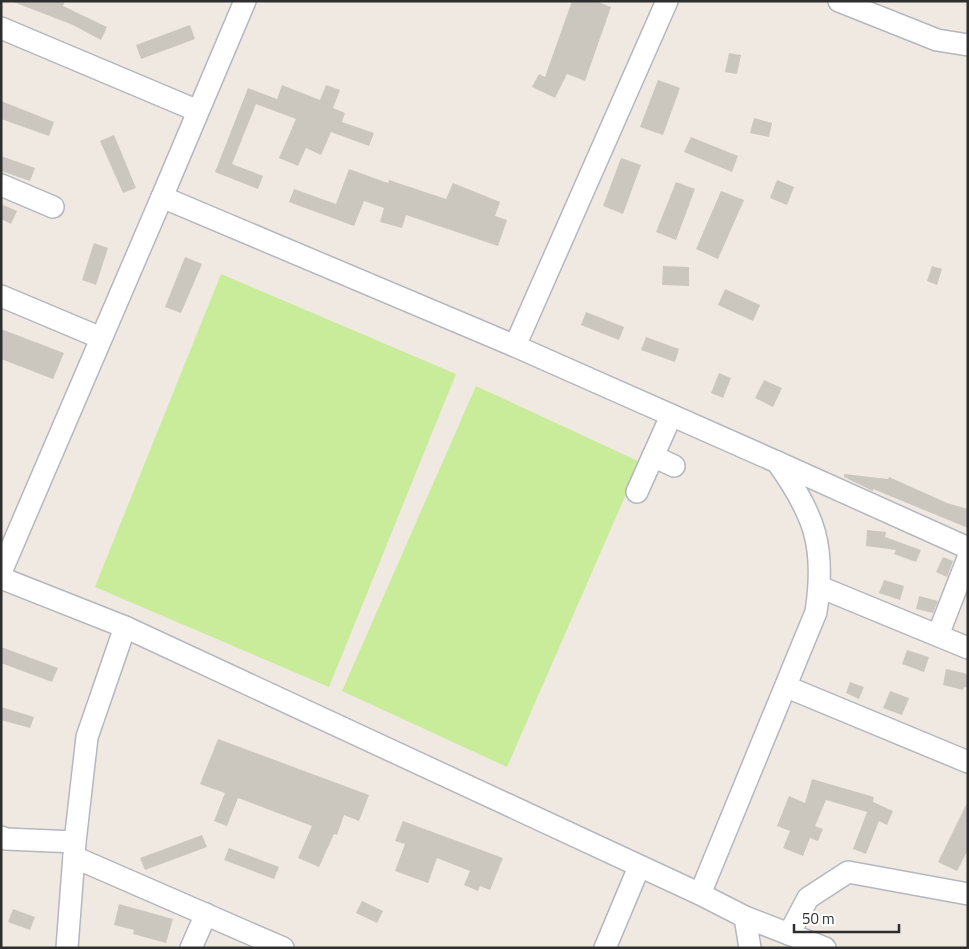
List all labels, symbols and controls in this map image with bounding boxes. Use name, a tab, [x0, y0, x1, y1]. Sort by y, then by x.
scale bar	[794, 902, 899, 934]
text: 50 m	[802, 907, 835, 930]

